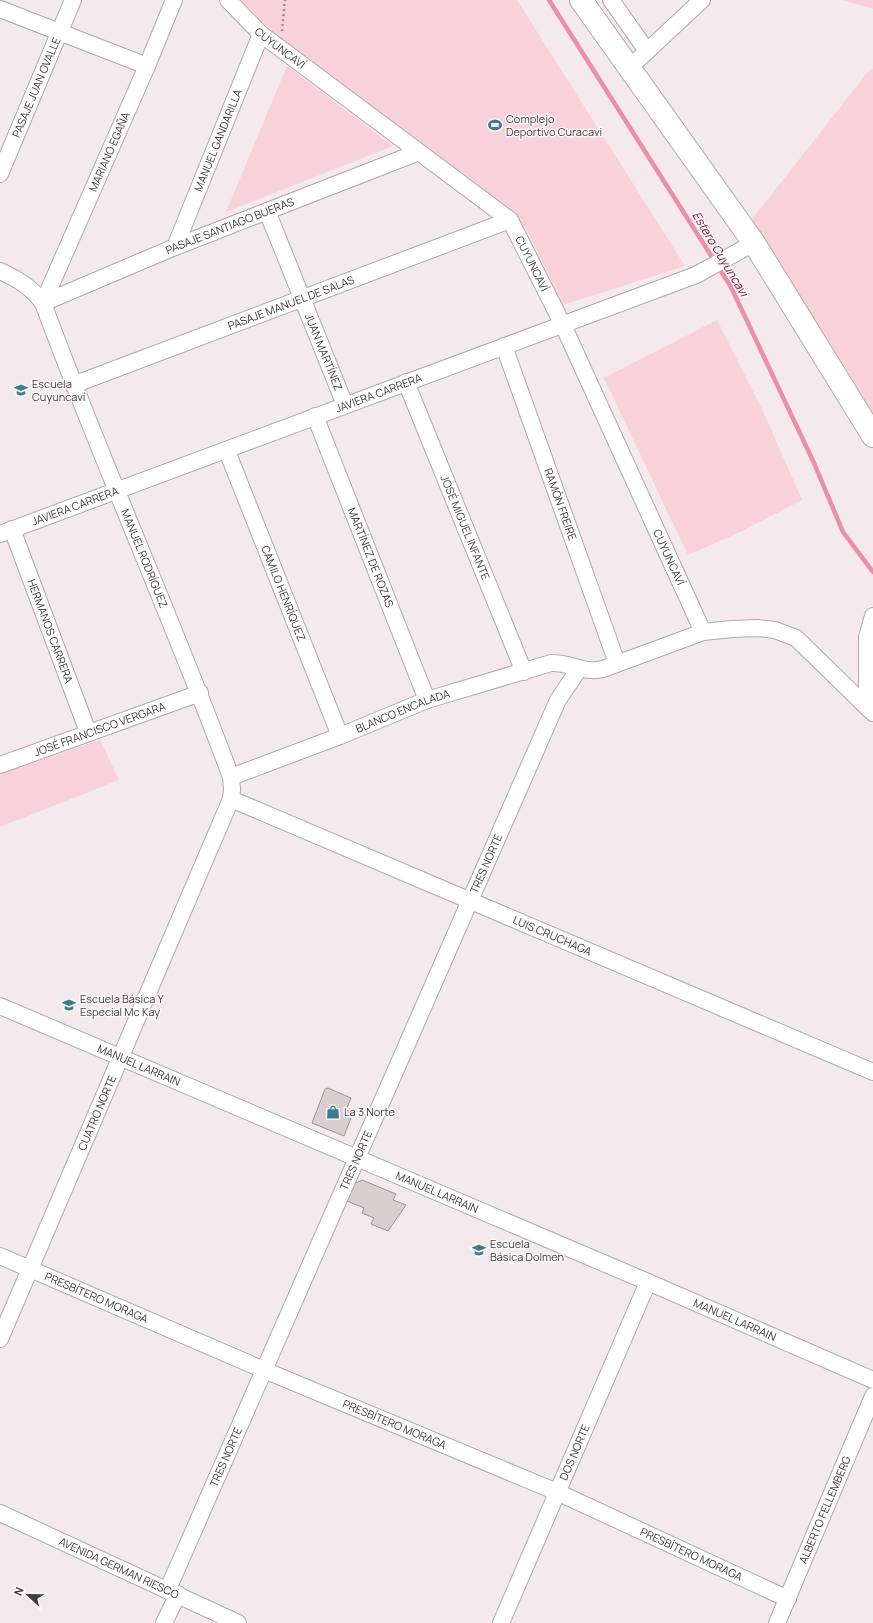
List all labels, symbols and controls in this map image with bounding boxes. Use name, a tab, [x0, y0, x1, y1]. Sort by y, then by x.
street label: CUYUNCAVÍ	[252, 24, 309, 72]
street label: PASAJE JUAN OVALLE	[8, 35, 64, 140]
street label: MANUEL GANDARILLA	[190, 87, 245, 194]
street label: MARIANO EGAÑA	[85, 110, 133, 194]
place label: Complejo Deportivo Curacavi	[506, 111, 602, 139]
sports icon: Complejo Deportivo Curacavi	[487, 117, 503, 133]
street label: PASAJE SANTIAGO BUERAS	[163, 193, 296, 257]
water label: Estero Cuyuncaví	[688, 208, 754, 301]
street label: CUYUNCAVÍ	[512, 233, 553, 294]
street label: PASAJE MANUEL DE SALAS	[225, 271, 356, 333]
street label: JUAN MARTÍNEZ	[302, 311, 347, 393]
street label: JAVIERA CARRERA	[333, 370, 424, 416]
place label: Escuela Cuyuncaví	[32, 376, 86, 404]
school or university icon: Escuela Cuyuncaví	[13, 382, 29, 398]
street label: RAMÓN FREIRE	[541, 466, 581, 542]
street label: JOSÉ MIGUEL INFANTE	[438, 472, 494, 582]
street label: JAVIERA CARRERA	[29, 483, 120, 529]
street label: MARTÍNEZ DE ROZAS	[345, 505, 398, 610]
street label: MANUEL RODRÍGUEZ	[118, 507, 172, 610]
street label: CUYUNCAVÍ	[650, 527, 689, 588]
street label: CAMILO HENRÍQUEZ	[258, 543, 310, 643]
street label: HERMANOS CARRERA	[24, 577, 77, 685]
street label: BLANCO ENCALADA	[353, 686, 451, 736]
street label: JOSÉ FRANCISCO VERGARA	[32, 698, 167, 759]
street label: TRES NORTE	[466, 831, 505, 896]
street label: LUIS CRUCHAGA	[511, 912, 594, 958]
place label: Escuela Básica Y Especial Mc Kay	[80, 991, 165, 1019]
school or university icon: Escuela Básica Y Especial Mc Kay	[61, 997, 77, 1013]
street label: MANUEL LARRAIN	[95, 1040, 183, 1089]
street label: CUATRO NORTE	[74, 1073, 119, 1153]
shop icon: La 3 Norte	[325, 1104, 341, 1120]
place label: La 3 Norte	[344, 1104, 395, 1119]
street label: TRES NORTE	[336, 1128, 375, 1192]
street label: MANUEL LARRAIN	[394, 1167, 481, 1216]
place label: Escuela Básica Dolmen	[490, 1236, 564, 1264]
school or university icon: Escuela Básica Dolmen	[471, 1242, 487, 1258]
street label: PRESBÍTERO MORAGA	[43, 1268, 151, 1326]
street label: MANUEL LARRAIN	[691, 1295, 779, 1344]
street label: PRESBÍTERO MORAGA	[341, 1396, 449, 1452]
street label: DOS NORTE	[555, 1422, 593, 1482]
street label: TRES NORTE	[206, 1425, 245, 1489]
street label: ALBERTO FELLEMBERG	[795, 1453, 854, 1566]
street label: PRESBÍTERO MORAGA	[638, 1524, 745, 1584]
street label: AVENIDA GERMAN RIESCO	[57, 1533, 182, 1602]
north arrow	[8, 1575, 48, 1615]
text: N	[10, 1585, 27, 1598]

